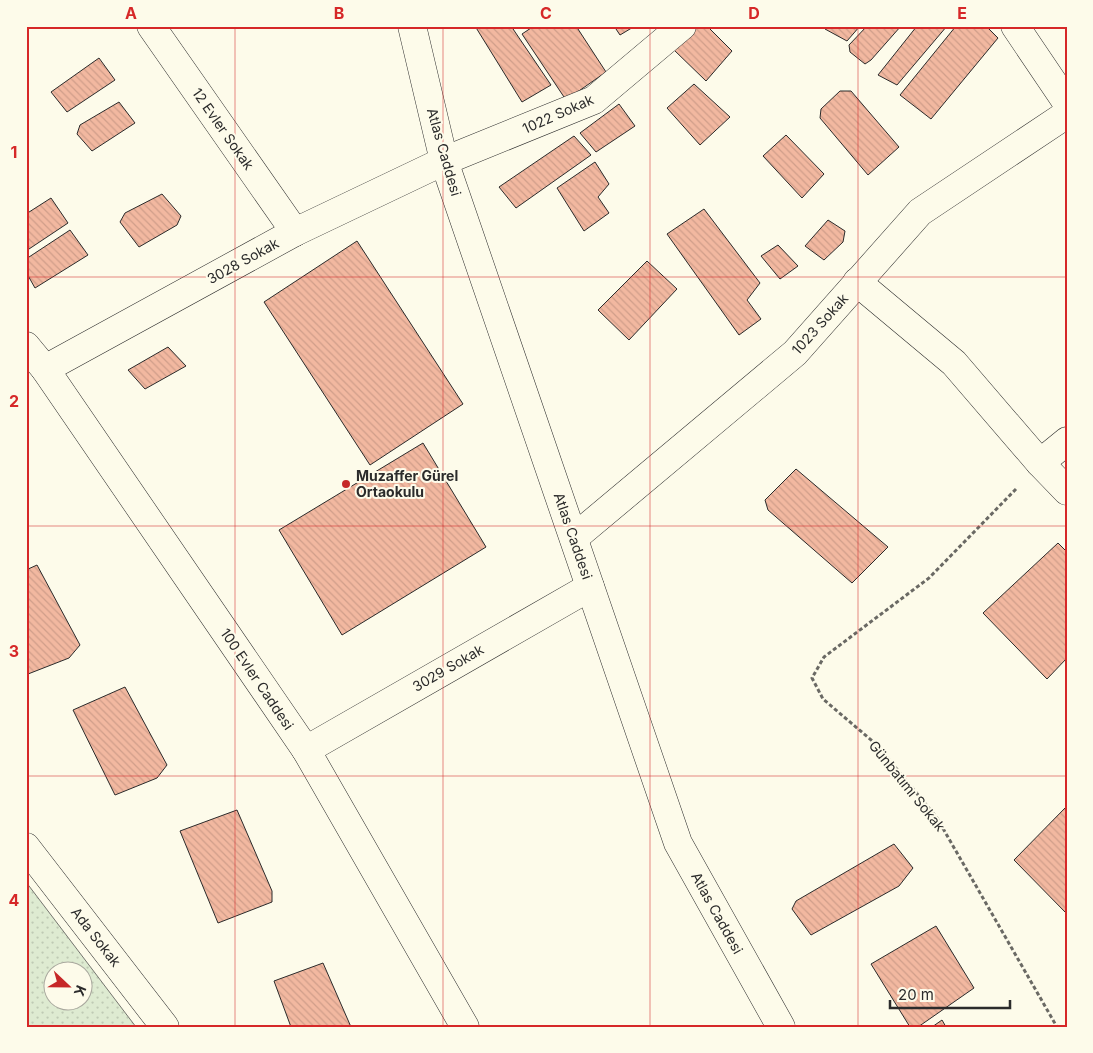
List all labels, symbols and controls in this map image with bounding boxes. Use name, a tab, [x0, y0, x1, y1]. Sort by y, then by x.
text: A	[125, 3, 137, 23]
text: B	[334, 3, 344, 23]
text: C	[540, 3, 552, 23]
text: D	[748, 3, 760, 23]
text: E	[957, 3, 967, 23]
street label: 12 Evler Sokak	[189, 85, 258, 173]
street label: 1022 Sokak	[520, 90, 596, 137]
street label: Atlas Caddesi	[424, 106, 465, 198]
text: 1	[11, 142, 17, 162]
street label: 3028 Sokak	[204, 234, 282, 287]
street label: 1023 Sokak	[788, 289, 852, 358]
text: 2	[9, 391, 19, 411]
place label: Muzaffer Gürel Ortaokulu	[356, 467, 458, 500]
marker: Muzaffer Gürel Ortaokulu	[340, 478, 352, 490]
street label: Atlas Caddesi	[551, 490, 596, 582]
street label: 100 Evler Caddesi	[217, 625, 298, 733]
street label: 3029 Sokak	[409, 640, 487, 695]
text: 3	[9, 641, 19, 661]
street label: Günbatımı Sokak	[866, 737, 949, 835]
street label: Atlas Caddesi	[688, 869, 747, 957]
text: 4	[9, 890, 20, 910]
street label: Ada Sokak	[68, 904, 125, 970]
north arrow	[42, 960, 92, 1010]
scale bar	[890, 978, 1010, 1010]
text: K	[71, 983, 90, 999]
text: 20 m	[898, 985, 934, 1004]

